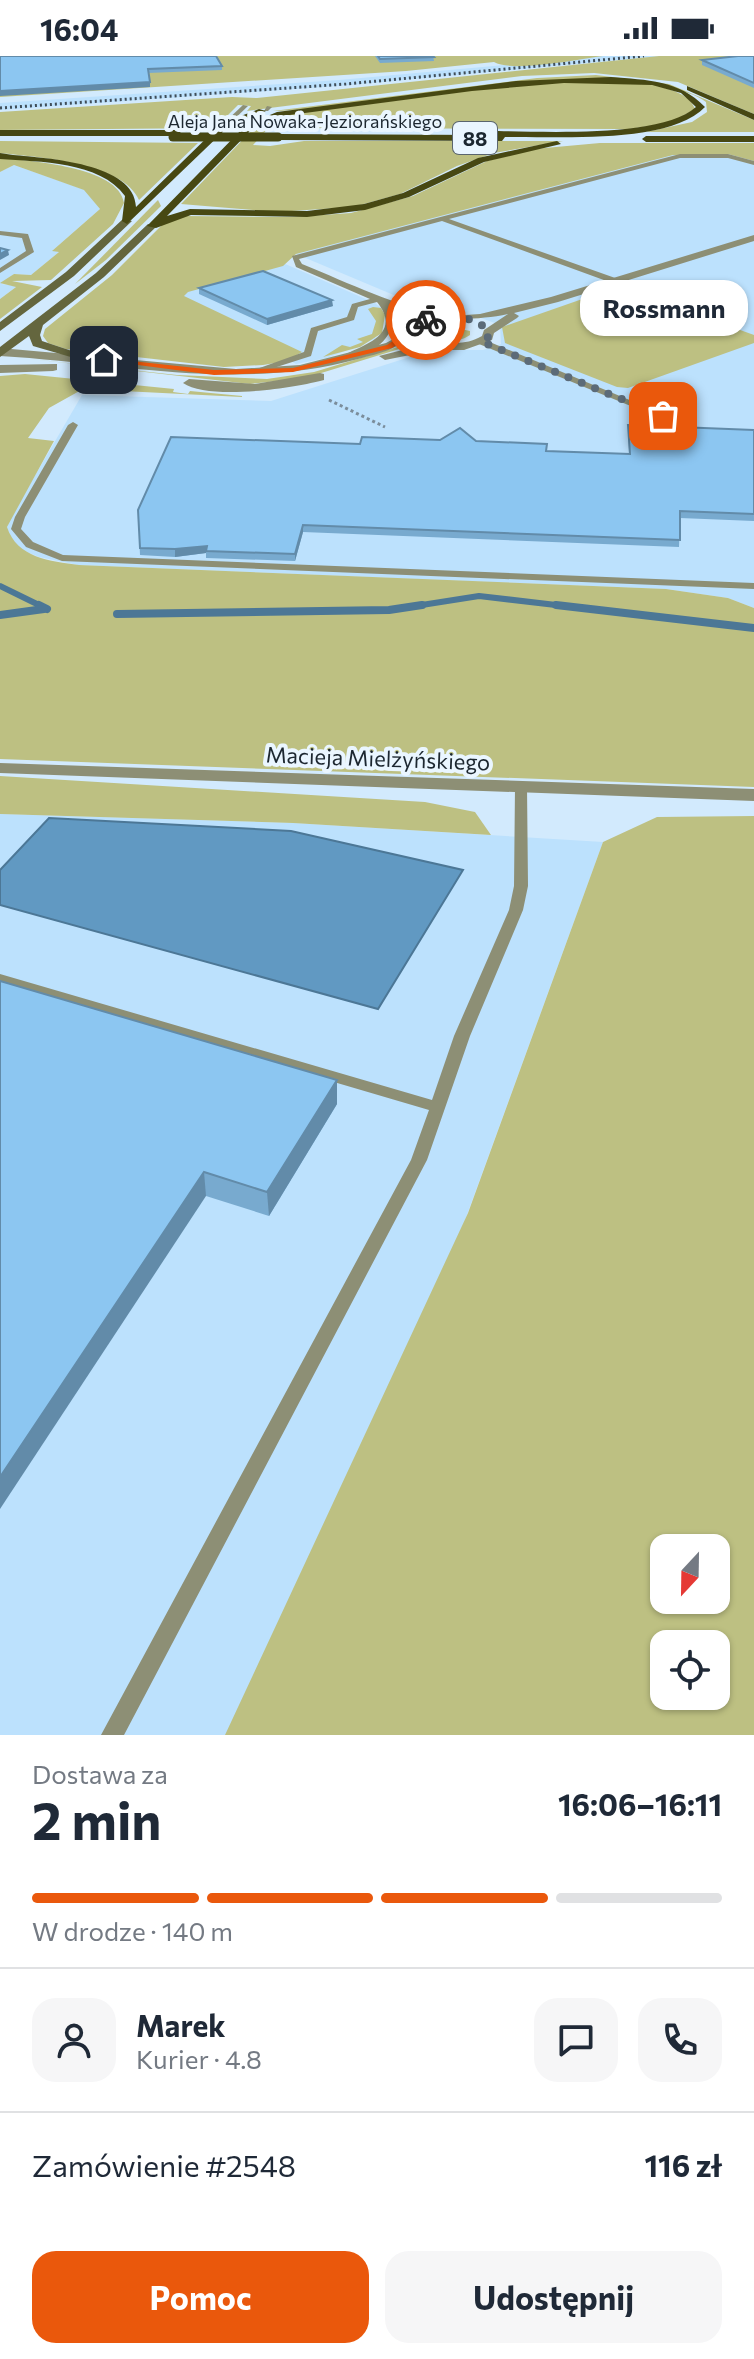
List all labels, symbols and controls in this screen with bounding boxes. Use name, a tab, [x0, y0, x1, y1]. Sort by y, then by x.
text: 16:04	[40, 10, 118, 47]
street label: Aleja Jana Nowaka-Jeziorańskiego	[168, 110, 442, 132]
road number: 88	[453, 122, 497, 154]
courier	[386, 280, 466, 360]
callout: Rossmann	[579, 280, 747, 336]
text: Rossmann	[603, 292, 725, 323]
icon: bike	[404, 298, 448, 342]
pin	[70, 326, 138, 394]
icon: home	[82, 338, 126, 382]
pin	[629, 382, 697, 450]
icon: bag	[641, 394, 685, 438]
street label: Macieja Mielżyńskiego	[265, 741, 491, 775]
north arrow	[650, 1534, 730, 1614]
map controls	[650, 1534, 730, 1710]
button: locate	[650, 1630, 730, 1710]
text: Dostawa za	[32, 1758, 168, 1789]
text: 16:06–16:11	[558, 1785, 722, 1822]
text: 2 min	[32, 1787, 161, 1851]
text: W drodze · 140 m	[32, 1915, 233, 1946]
button: person	[32, 1998, 116, 2082]
button: chat	[534, 1998, 618, 2082]
button: phone	[638, 1998, 722, 2082]
text: Marek	[136, 2006, 225, 2043]
text: Kurier · 4.8	[136, 2043, 262, 2074]
text: Zamówienie #2548	[32, 2146, 296, 2183]
text: 116 zł	[645, 2146, 722, 2183]
button: Pomoc	[32, 2251, 369, 2343]
button: Udostępnij	[385, 2251, 722, 2343]

